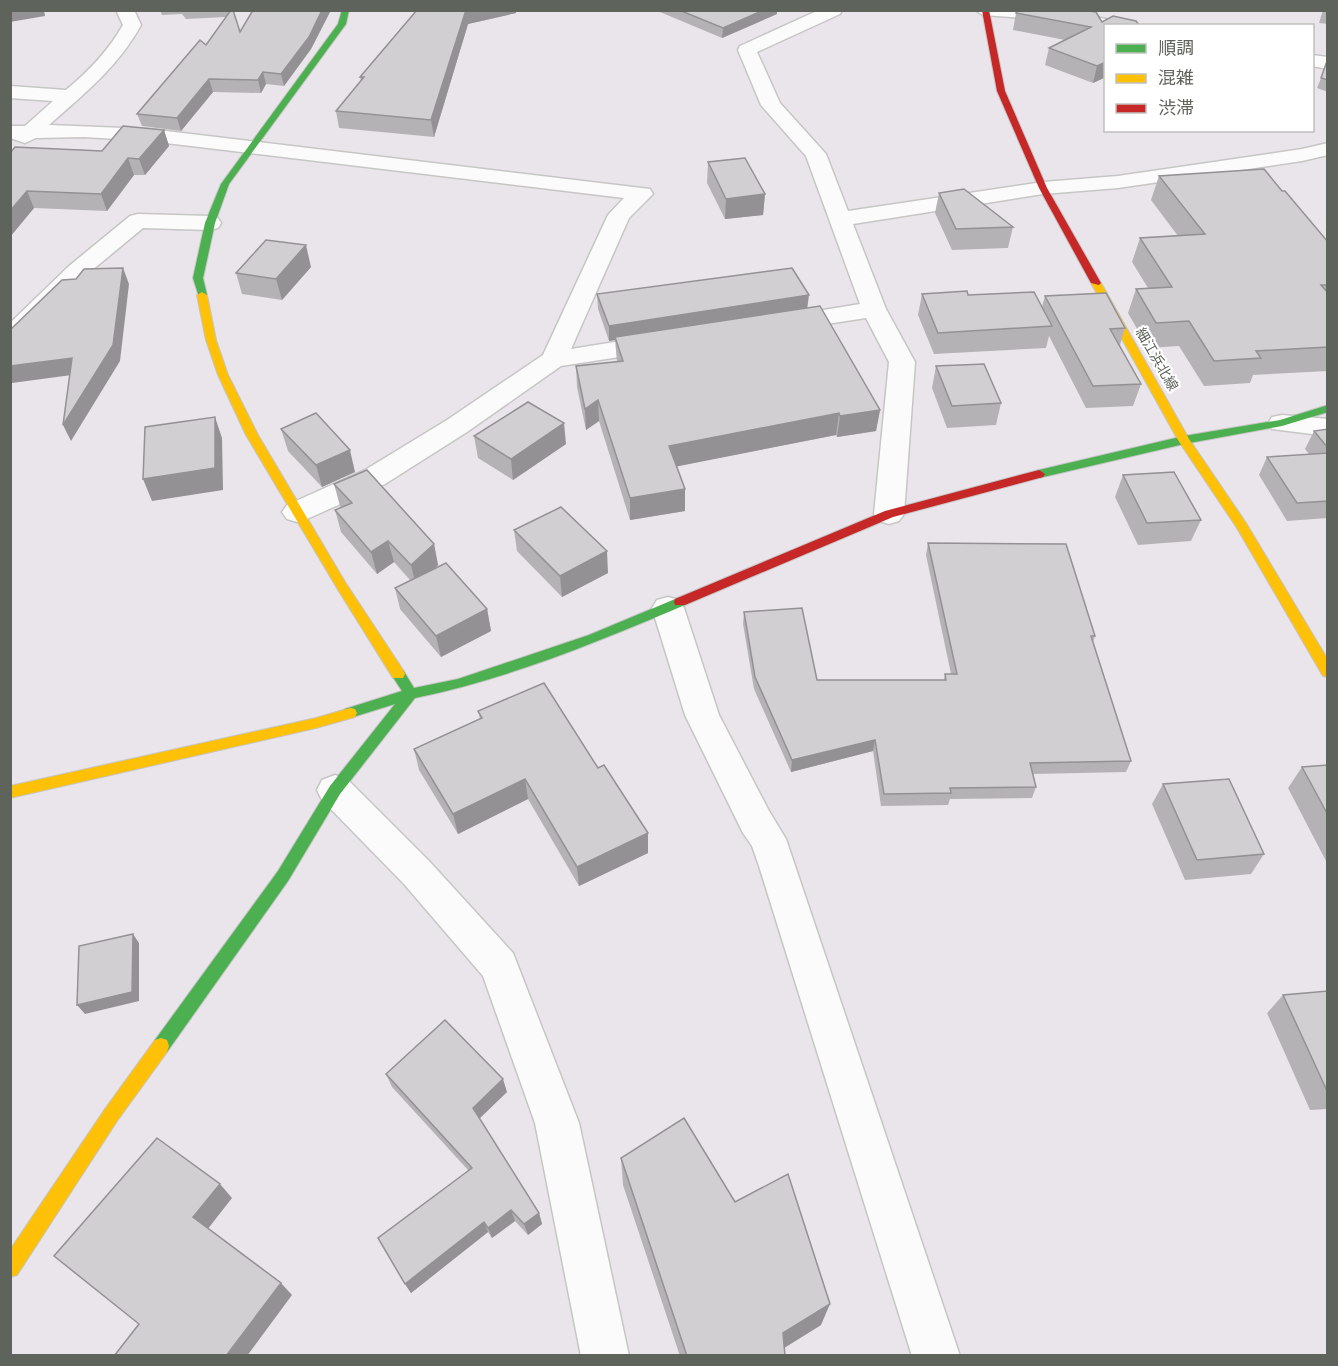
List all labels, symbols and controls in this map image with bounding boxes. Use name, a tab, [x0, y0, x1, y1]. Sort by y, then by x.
legend	[1104, 24, 1314, 132]
text: 順調	[1158, 37, 1194, 58]
text: 混雑	[1158, 67, 1194, 88]
text: 渋滞	[1158, 97, 1194, 118]
street label: 細江浜北線	[1133, 325, 1181, 393]

